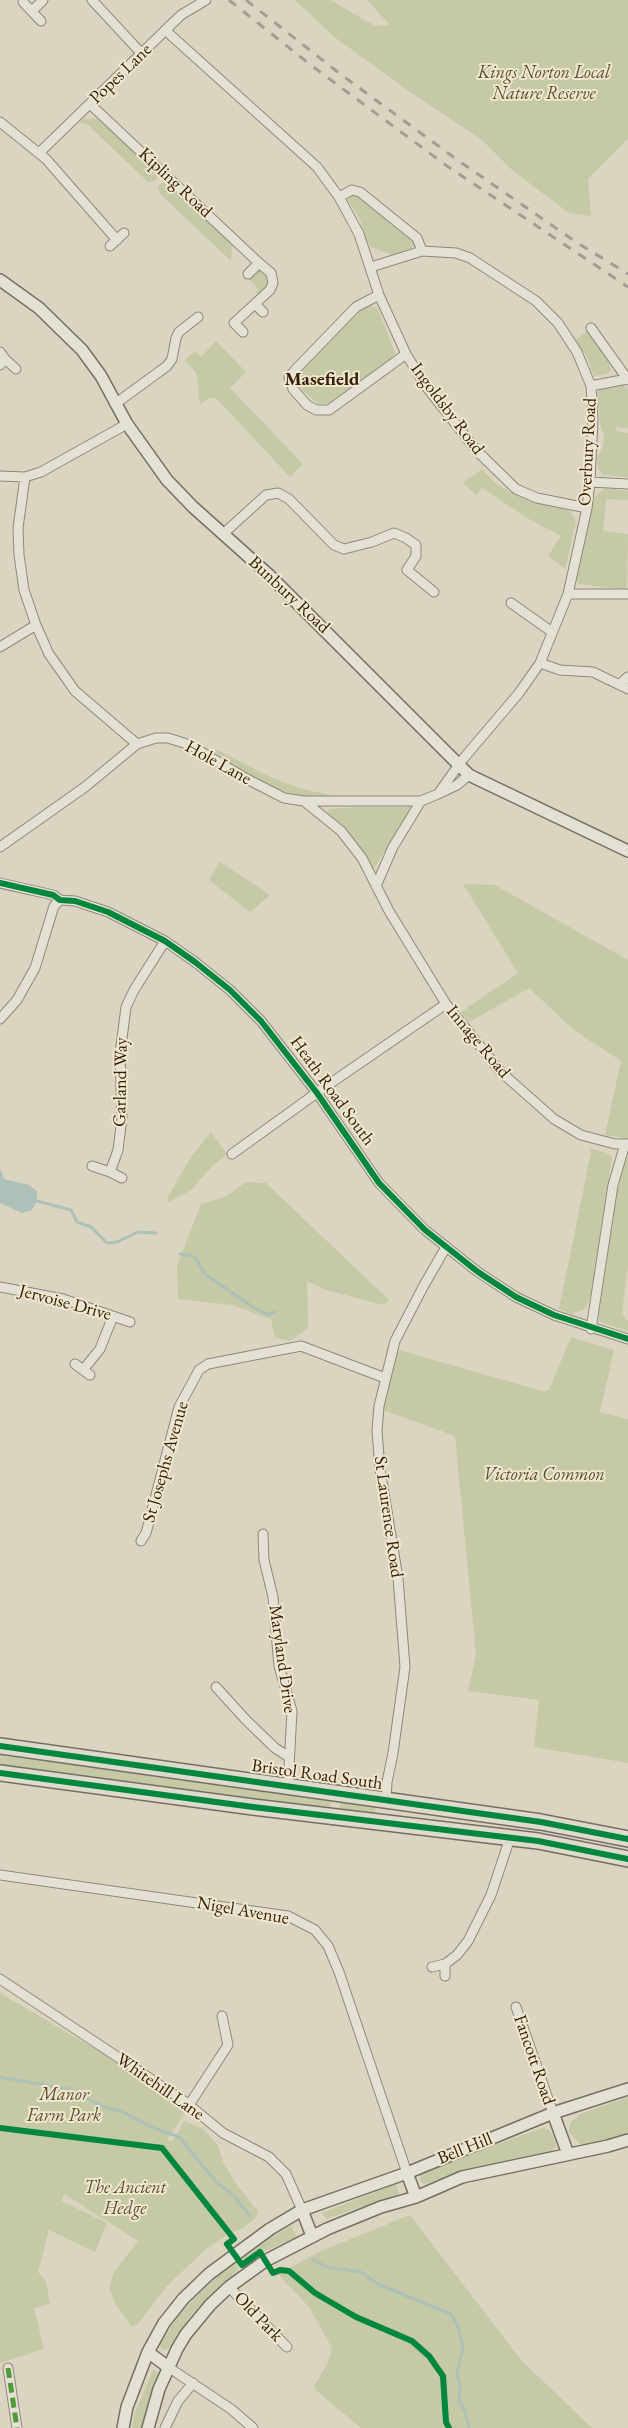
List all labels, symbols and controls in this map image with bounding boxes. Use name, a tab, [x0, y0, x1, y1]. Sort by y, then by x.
street label: Popes Lane	[85, 39, 157, 109]
park label: Kings Norton Local Nature Reserve	[478, 62, 610, 104]
street label: Kipling Road	[134, 143, 216, 223]
street label: Ingoldsby Road	[405, 359, 489, 459]
district label: Masefield	[285, 369, 359, 391]
street label: Overbury Road	[574, 397, 602, 507]
street label: Bunbury Road	[244, 552, 334, 638]
street label: Hole Lane	[181, 736, 255, 790]
street label: Innage Road	[441, 1001, 515, 1083]
street label: Heath Road South	[285, 1032, 379, 1150]
street label: Garland Way	[109, 1037, 133, 1127]
street label: Jervoise Drive	[16, 1280, 114, 1326]
street label: St Josephs Avenue	[138, 1399, 194, 1525]
street label: St Laurence Road	[369, 1455, 407, 1579]
park label: Victoria Common	[483, 1464, 605, 1486]
street label: Maryland Drive	[264, 1603, 300, 1715]
street label: Bristol Road South	[250, 1755, 384, 1795]
street label: Nigel Avenue	[195, 1892, 291, 1930]
street label: Fancott Road	[509, 2012, 559, 2108]
street label: Whitehill Lane	[112, 2049, 208, 2125]
park label: Manor Farm Park	[27, 2084, 101, 2126]
street label: Bell Hill	[434, 2128, 496, 2170]
park label: The Ancient Hedge	[84, 2177, 166, 2220]
street label: Old Park	[229, 2287, 287, 2347]

